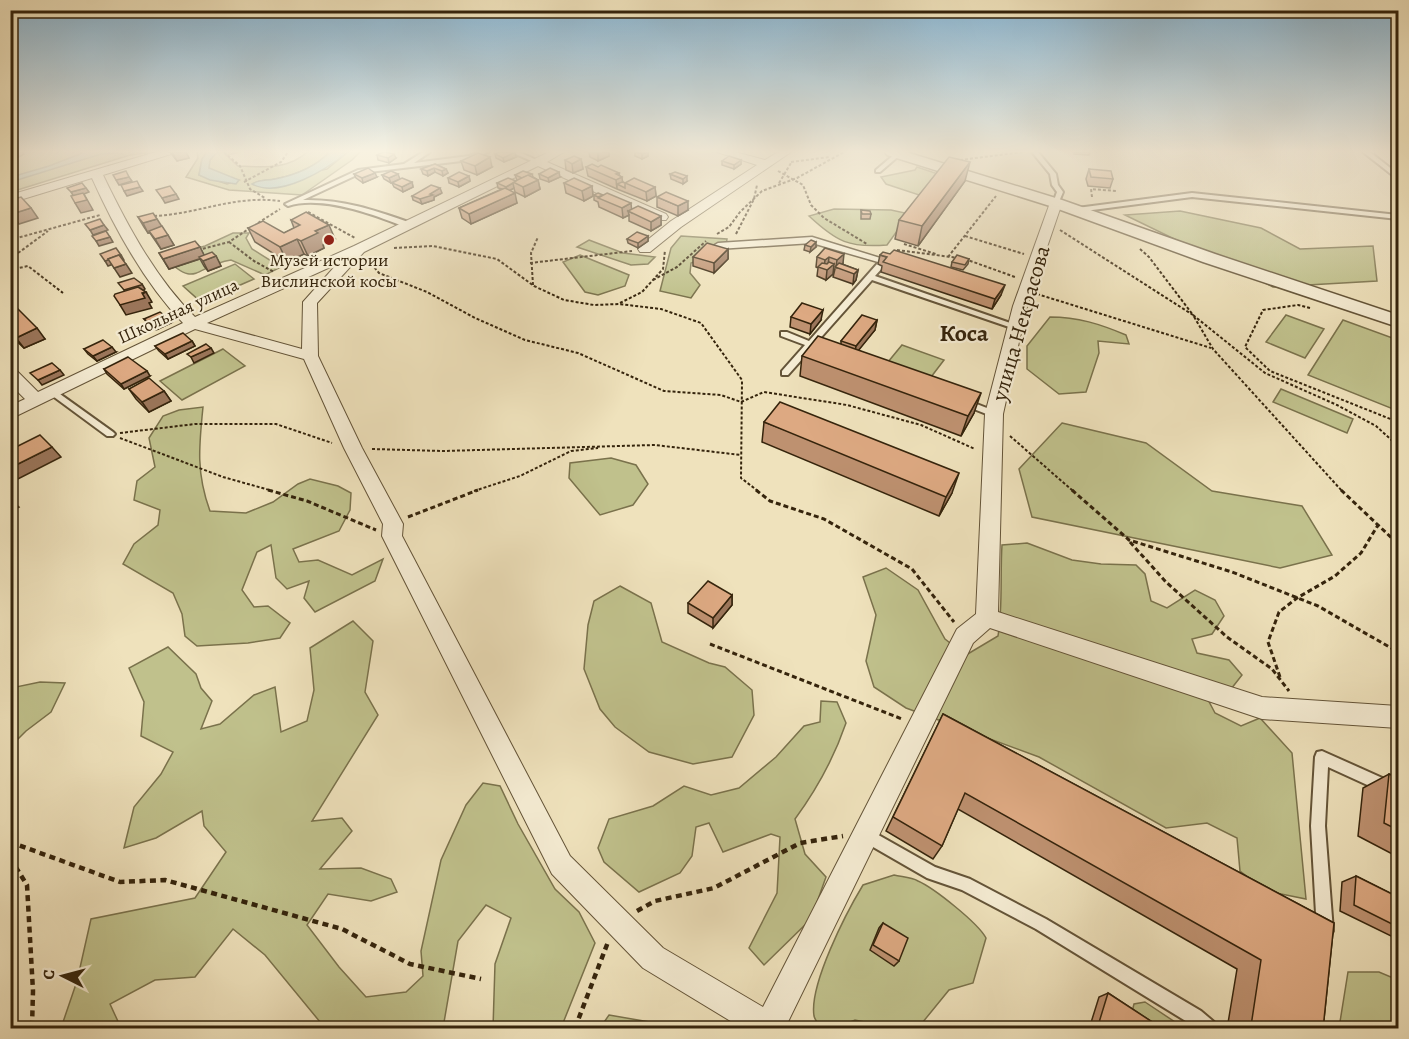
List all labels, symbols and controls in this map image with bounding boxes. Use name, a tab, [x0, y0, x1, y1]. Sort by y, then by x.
marker: Музей истории Вислинской косы	[322, 233, 336, 247]
street label: улица Некрасова	[984, 241, 1058, 406]
place label: Музей истории Вислинской косы	[261, 248, 397, 293]
street label: Школьная улица	[114, 272, 243, 350]
district label: Коса	[940, 317, 989, 349]
north arrow	[33, 946, 93, 1006]
text: С	[38, 968, 61, 981]

